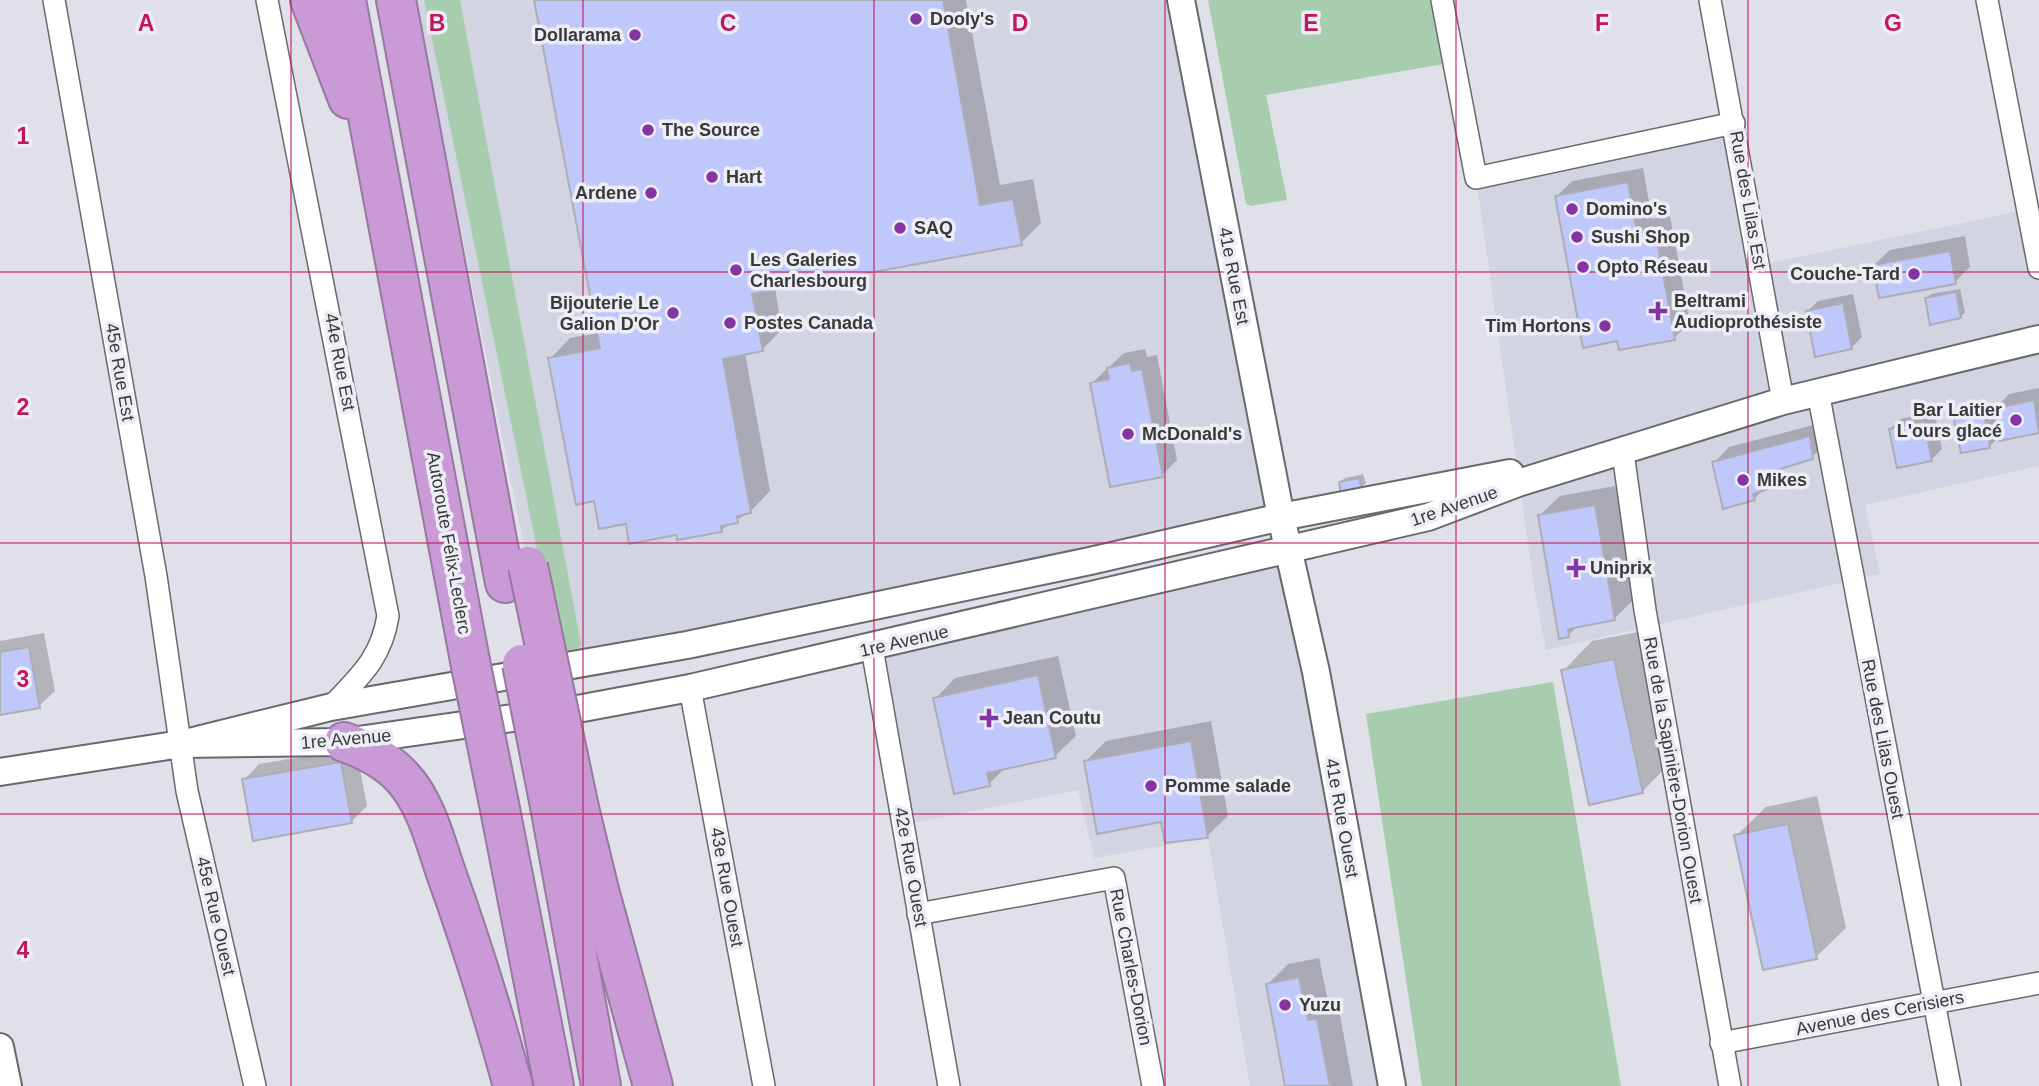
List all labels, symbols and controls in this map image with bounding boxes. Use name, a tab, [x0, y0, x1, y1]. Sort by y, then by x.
place label: Dooly's	[930, 9, 994, 29]
text: A	[138, 10, 154, 36]
text: B	[429, 10, 445, 36]
text: C	[720, 10, 736, 36]
text: D	[1012, 10, 1028, 36]
text: E	[1303, 10, 1319, 36]
text: F	[1595, 10, 1609, 36]
text: G	[1884, 10, 1902, 36]
marker: Dooly's	[908, 11, 924, 27]
place label: Dollarama	[534, 25, 622, 45]
marker: Dollarama	[627, 27, 643, 43]
place label: The Source	[662, 120, 760, 140]
marker: The Source	[640, 122, 656, 138]
text: 1	[17, 123, 30, 149]
street label: Rue des Lilas Est	[1726, 129, 1770, 271]
place label: Hart	[726, 167, 762, 187]
marker: Hart	[704, 169, 720, 185]
place label: Ardene	[575, 183, 637, 203]
marker: Ardene	[643, 185, 659, 201]
place label: Domino's	[1586, 199, 1667, 219]
marker: Domino's	[1564, 201, 1580, 217]
place label: SAQ	[914, 218, 953, 238]
marker: SAQ	[892, 220, 908, 236]
street label: 41e Rue Est	[1215, 225, 1253, 327]
place label: Sushi Shop	[1591, 227, 1690, 247]
marker: Sushi Shop	[1569, 229, 1585, 245]
place label: Les Galeries Charlesbourg	[750, 250, 867, 291]
place label: Opto Réseau	[1597, 257, 1708, 277]
marker: Opto Réseau	[1575, 259, 1591, 275]
marker: Les Galeries Charlesbourg	[728, 262, 744, 278]
place label: Couche-Tard	[1790, 264, 1900, 284]
marker: Couche-Tard	[1906, 266, 1922, 282]
place label: Beltrami Audioprothésiste	[1674, 291, 1822, 332]
place label: Bijouterie Le Galion D'Or	[550, 293, 659, 334]
marker: Beltrami Audioprothésiste	[1648, 301, 1668, 321]
marker: Bijouterie Le Galion D'Or	[665, 305, 681, 321]
street label: 44e Rue Est	[321, 311, 359, 413]
place label: Postes Canada	[744, 313, 874, 333]
marker: Postes Canada	[722, 315, 738, 331]
place label: Tim Hortons	[1485, 316, 1591, 336]
marker: Tim Hortons	[1597, 318, 1613, 334]
street label: 45e Rue Est	[102, 321, 138, 423]
text: 2	[17, 394, 29, 420]
place label: Bar Laitier L'ours glacé	[1897, 400, 2002, 441]
marker: Bar Laitier L'ours glacé	[2008, 412, 2024, 428]
place label: McDonald's	[1142, 424, 1242, 444]
marker: McDonald's	[1120, 426, 1136, 442]
street label: Autoroute Félix-Leclerc	[423, 450, 475, 636]
place label: Mikes	[1757, 470, 1807, 490]
marker: Mikes	[1735, 472, 1751, 488]
street label: 1re Avenue	[1408, 482, 1500, 530]
place label: Uniprix	[1590, 558, 1652, 578]
marker: Uniprix	[1568, 560, 1584, 576]
street label: 1re Avenue	[858, 621, 950, 661]
street label: Rue de la Sapinière-Dorion Ouest	[1640, 635, 1706, 905]
street label: Rue des Lilas Ouest	[1858, 658, 1908, 820]
text: 3	[17, 666, 29, 692]
place label: Jean Coutu	[1003, 708, 1101, 728]
marker: Jean Coutu	[981, 710, 997, 726]
street label: 1re Avenue	[300, 725, 392, 753]
street label: 41e Rue Ouest	[1322, 757, 1362, 879]
place label: Pomme salade	[1165, 776, 1291, 796]
marker: Pomme salade	[1143, 778, 1159, 794]
street label: 42e Rue Ouest	[891, 806, 931, 928]
street label: 43e Rue Ouest	[707, 826, 747, 948]
street label: 45e Rue Ouest	[193, 855, 239, 977]
street label: Rue Charles-Dorion	[1106, 887, 1156, 1047]
text: 4	[17, 937, 30, 963]
street label: Avenue des Cerisiers	[1794, 987, 1966, 1039]
place label: Yuzu	[1299, 995, 1341, 1015]
marker: Yuzu	[1277, 997, 1293, 1013]

